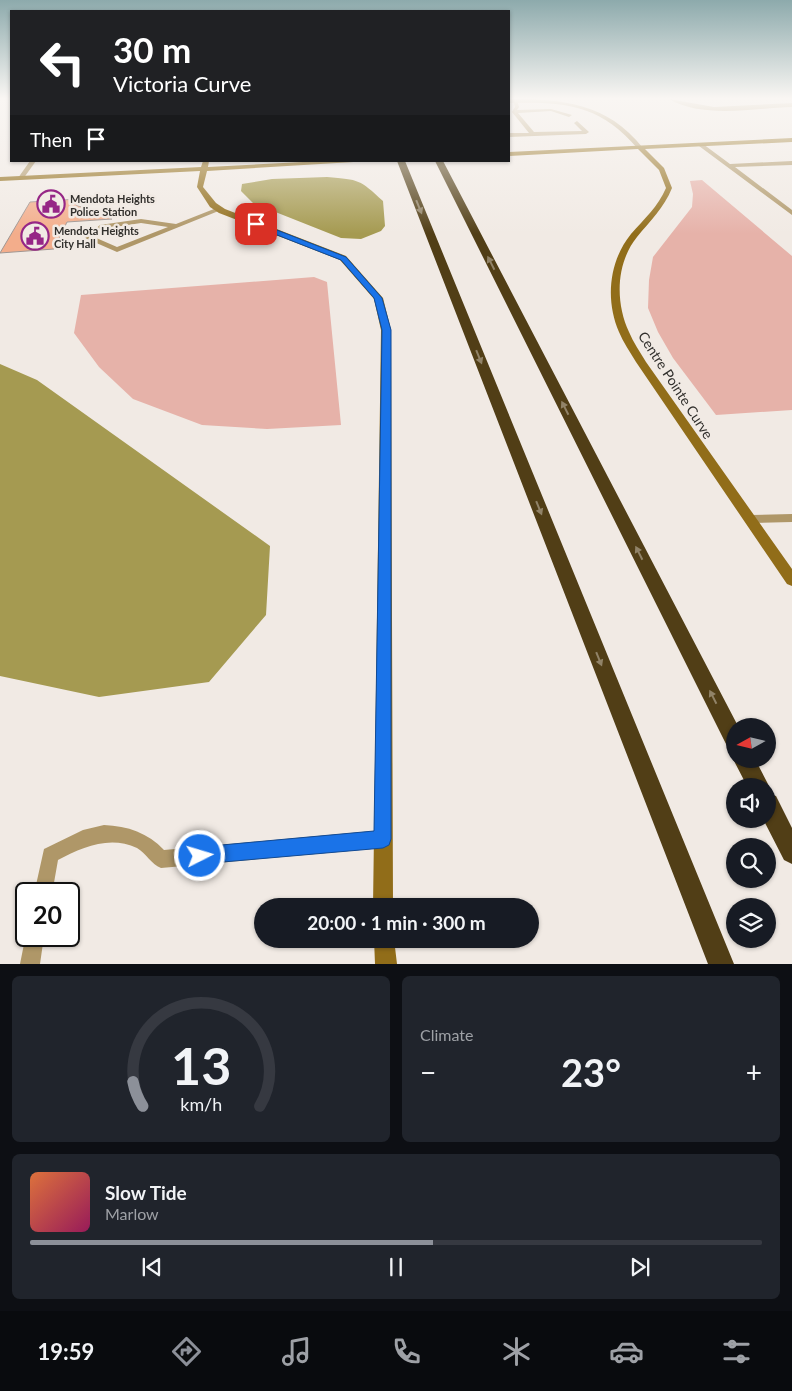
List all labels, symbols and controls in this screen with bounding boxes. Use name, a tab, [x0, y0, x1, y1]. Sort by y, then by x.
text: 30 m	[113, 28, 191, 70]
icon: left	[30, 30, 95, 95]
text: Victoria Curve	[113, 70, 251, 97]
icon: arrive	[82, 125, 110, 153]
text: Then	[30, 128, 72, 151]
public building icon: Mendota Heights Police Station	[36, 189, 66, 219]
place label: Mendota Heights Police Station	[70, 192, 155, 218]
one-way arrow	[415, 199, 423, 214]
pin	[235, 203, 277, 245]
icon: arrive	[242, 210, 270, 238]
public building icon: Mendota Heights City Hall	[20, 221, 50, 251]
place label: Mendota Heights City Hall	[54, 224, 139, 250]
one-way arrow	[487, 256, 495, 270]
street label: Centre Pointe Curve	[635, 328, 717, 442]
one-way arrow	[476, 350, 483, 365]
one-way arrow	[561, 401, 569, 415]
one-way arrow	[535, 501, 543, 516]
one-way arrow	[635, 545, 643, 560]
one-way arrow	[596, 652, 604, 666]
one-way arrow	[709, 690, 717, 705]
north arrow	[726, 718, 776, 768]
map controls	[726, 718, 776, 948]
button: sound	[726, 778, 776, 828]
position arrow	[173, 829, 225, 881]
button: search	[726, 838, 776, 888]
speed limit sign: 20	[15, 882, 80, 947]
button: layers	[726, 898, 776, 948]
text: 20:00 · 1 min · 300 m	[307, 911, 486, 934]
text: Climate	[420, 1025, 473, 1044]
text: 13	[171, 1034, 231, 1096]
text: 23°	[561, 1049, 621, 1095]
text: −	[420, 1055, 436, 1089]
text: +	[746, 1055, 762, 1089]
text: km/h	[180, 1093, 222, 1115]
text: Slow Tide	[105, 1181, 187, 1204]
text: Marlow	[105, 1204, 159, 1223]
icon: previous	[138, 1253, 166, 1281]
icon: pause	[382, 1253, 410, 1281]
icon: next	[626, 1253, 654, 1281]
icon: directions	[169, 1334, 204, 1369]
icon: music	[279, 1334, 314, 1369]
icon: phone	[389, 1334, 424, 1369]
icon: climate	[499, 1334, 534, 1369]
icon: car	[609, 1334, 644, 1369]
icon: filters	[719, 1334, 754, 1369]
text: 19:59	[38, 1338, 94, 1365]

